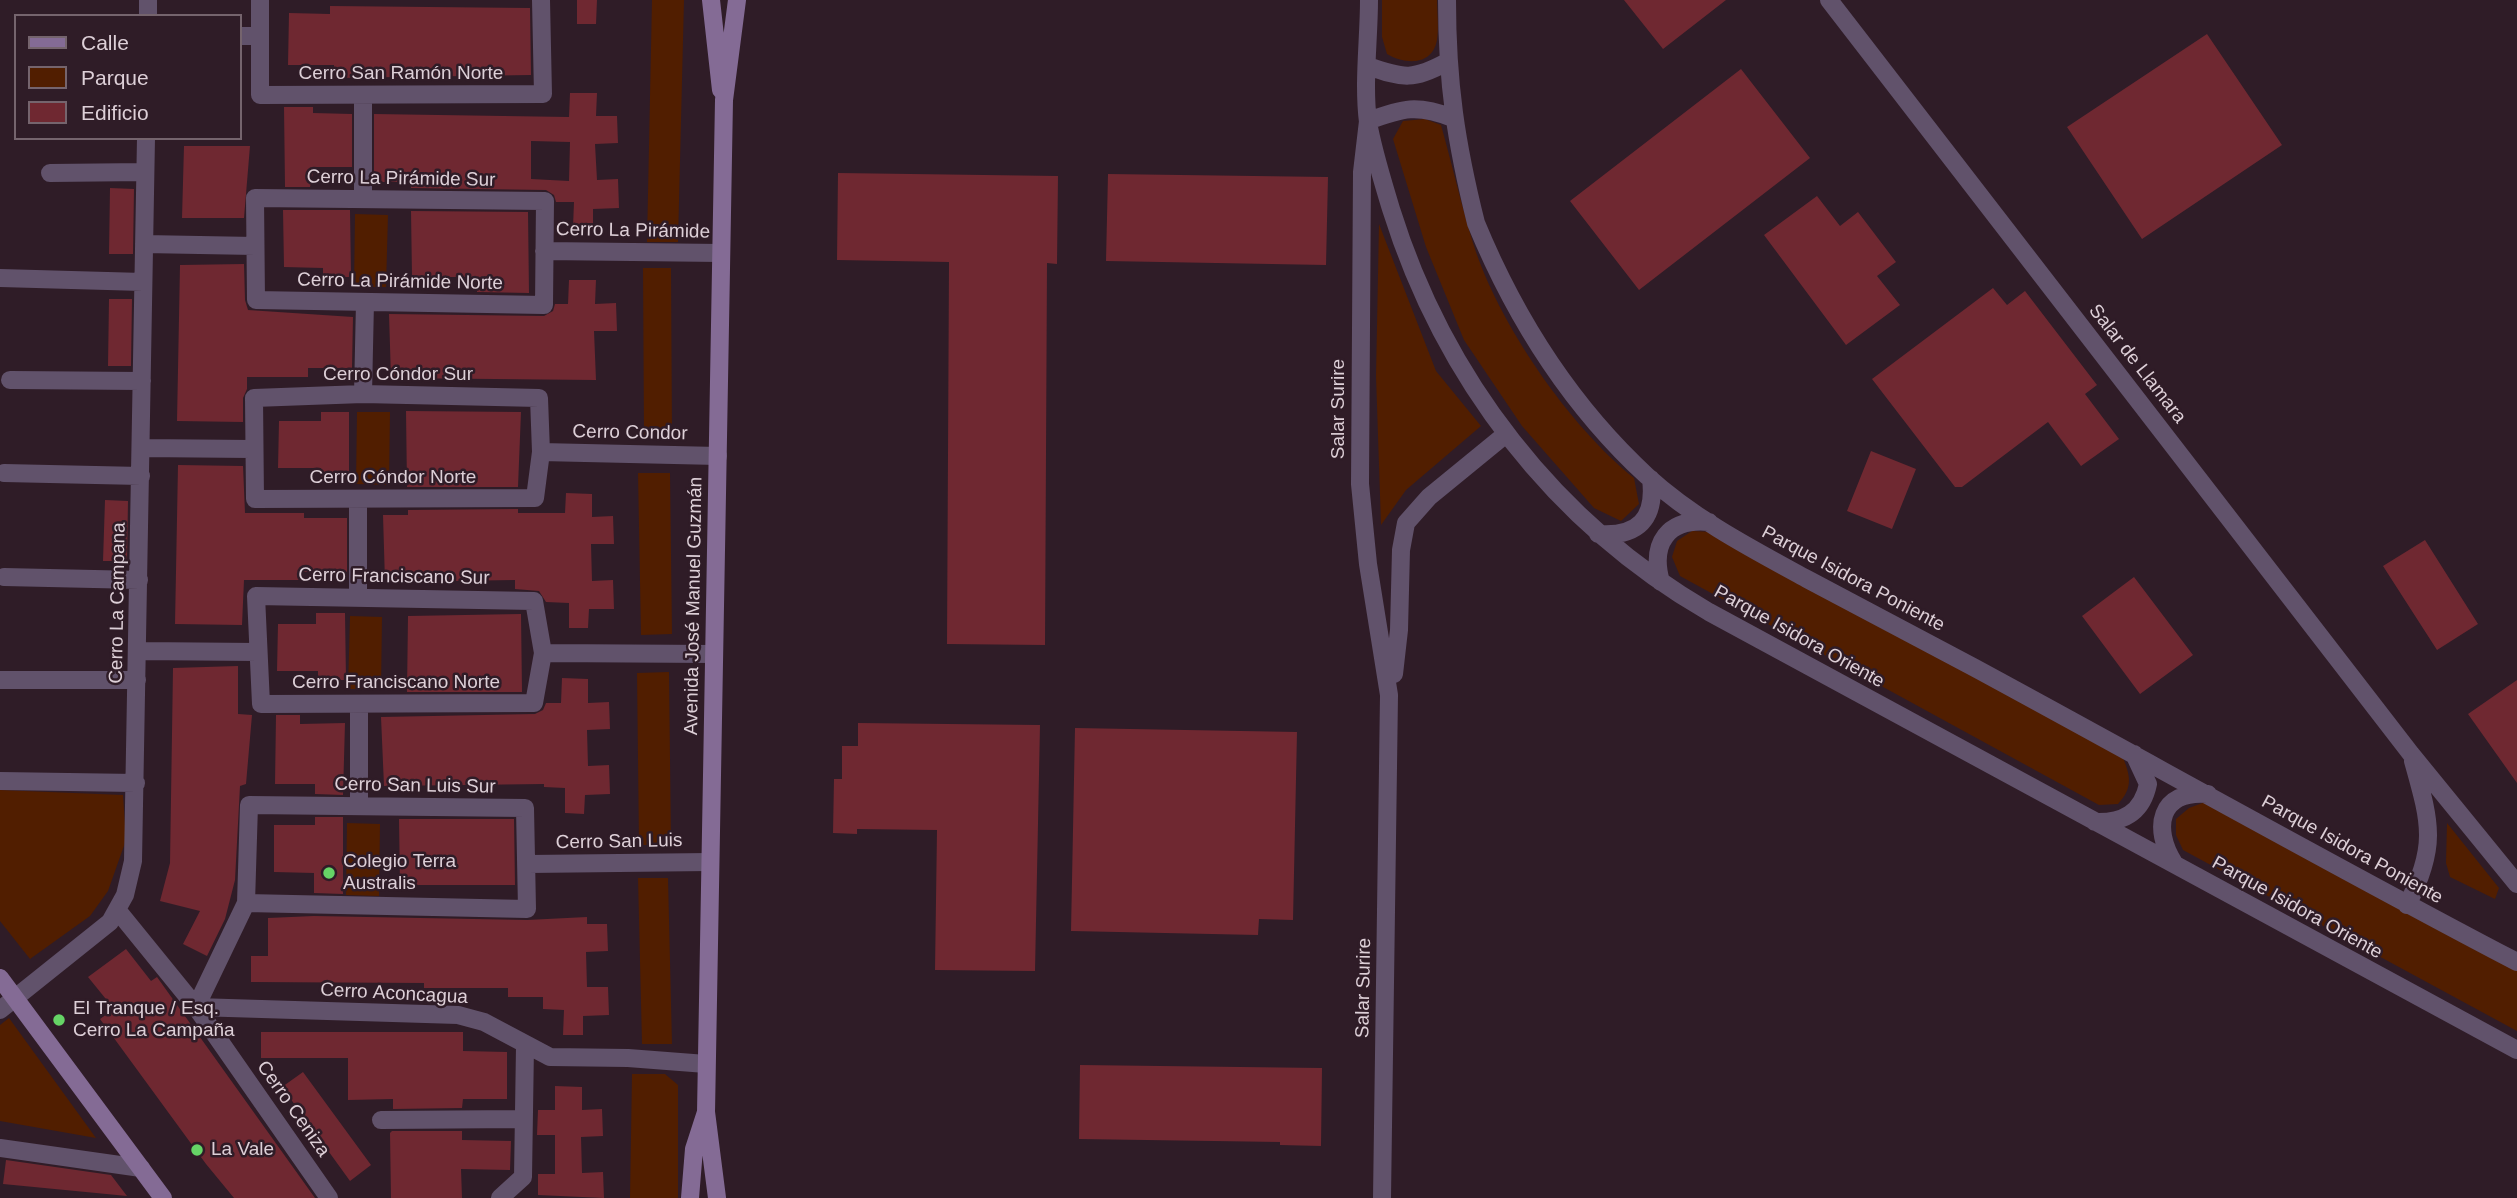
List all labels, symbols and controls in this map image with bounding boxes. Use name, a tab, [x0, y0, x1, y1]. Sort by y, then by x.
legend	[14, 14, 242, 140]
text: Calle	[81, 31, 129, 54]
street label: Cerro San Ramón Norte	[299, 63, 503, 85]
text: Parque	[81, 66, 149, 89]
text: Edificio	[81, 101, 149, 124]
street label: Cerro La Pirámide Sur	[306, 166, 496, 192]
street label: Cerro La Pirámide	[556, 218, 710, 244]
street label: Cerro La Pirámide Norte	[297, 269, 503, 295]
street label: Salar de Llamara	[2083, 300, 2191, 428]
street label: Salar Surire	[1328, 359, 1350, 459]
street label: Cerro Cóndor Sur	[323, 364, 473, 386]
street label: Cerro Condor	[572, 421, 688, 445]
street label: Cerro Cóndor Norte	[310, 467, 476, 489]
street label: Avenida José Manuel Guzmán	[680, 477, 708, 735]
street label: Parque Isidora Poniente	[1758, 521, 1948, 637]
street label: Cerro La Campana	[105, 522, 131, 684]
street label: Cerro Franciscano Sur	[298, 564, 490, 590]
street label: Parque Isidora Oriente	[1710, 581, 1888, 693]
street label: Cerro Franciscano Norte	[292, 672, 500, 694]
street label: Cerro San Luis Sur	[334, 773, 496, 799]
street label: Parque Isidora Poniente	[2257, 791, 2447, 909]
street label: Cerro San Luis	[555, 829, 683, 855]
place label: Colegio Terra Australis	[343, 851, 456, 895]
street label: Parque Isidora Oriente	[2208, 852, 2386, 964]
marker: Colegio Terra Australis	[321, 865, 337, 881]
street label: Salar Surire	[1352, 938, 1376, 1038]
street label: Cerro Aconcagua	[320, 979, 468, 1009]
place label: El Tranque / Esq. Cerro La Campaña	[73, 998, 235, 1042]
marker: El Tranque / Esq. Cerro La Campaña	[51, 1012, 67, 1028]
street label: Cerro Ceniza	[252, 1057, 334, 1161]
place label: La Vale	[211, 1139, 274, 1161]
marker: La Vale	[189, 1142, 205, 1158]

